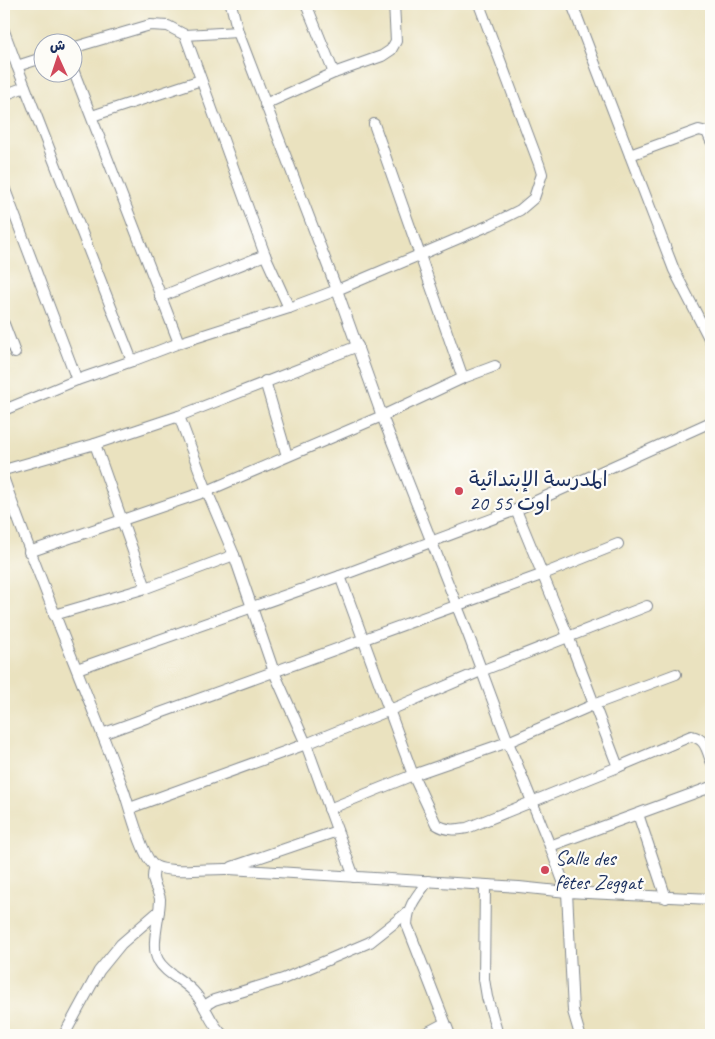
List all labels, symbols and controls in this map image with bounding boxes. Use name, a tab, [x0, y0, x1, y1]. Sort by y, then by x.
north arrow	[32, 32, 82, 82]
text: ش	[49, 37, 65, 54]
place label: المدرسة الإبتدائية 20 اوت 55	[469, 466, 608, 516]
marker: المدرسة الإبتدائية 20 اوت 55	[453, 485, 465, 497]
place label: Salle des fêtes Zeggat	[555, 845, 644, 895]
marker: Salle des fêtes Zeggat	[539, 864, 551, 876]

